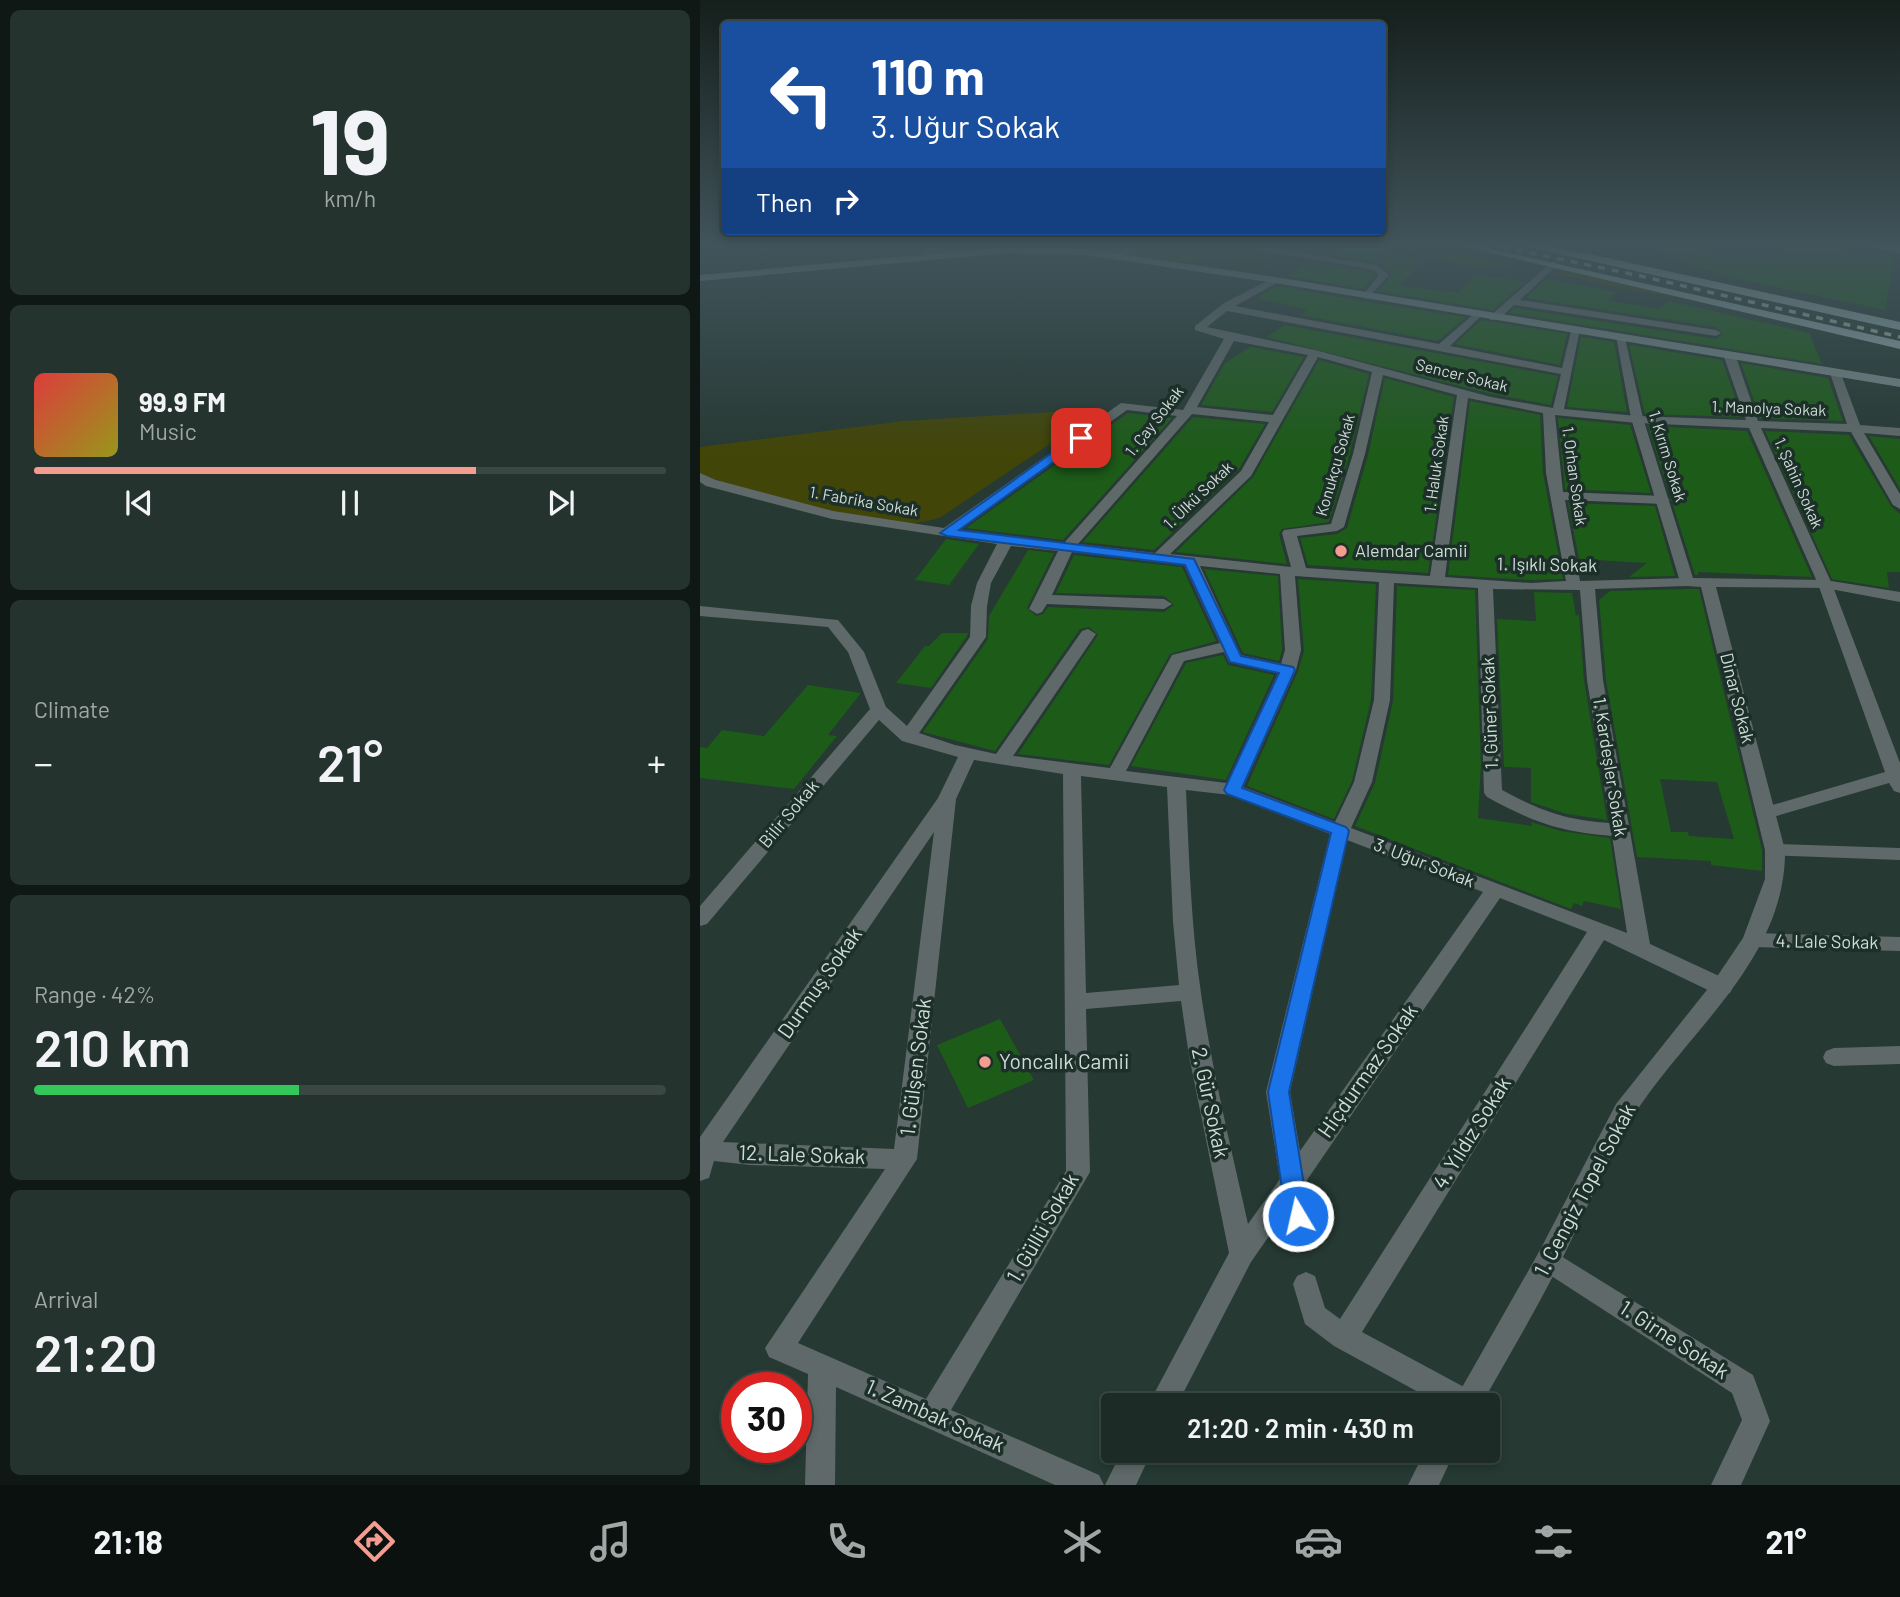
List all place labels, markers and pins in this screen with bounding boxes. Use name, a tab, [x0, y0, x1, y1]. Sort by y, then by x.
pin	[1051, 408, 1111, 468]
place label: Alemdar Camii	[1355, 539, 1468, 561]
marker: Alemdar Camii	[1333, 543, 1349, 559]
place label: Yoncalık Camii	[999, 1048, 1129, 1073]
marker: Yoncalık Camii	[977, 1054, 993, 1070]

